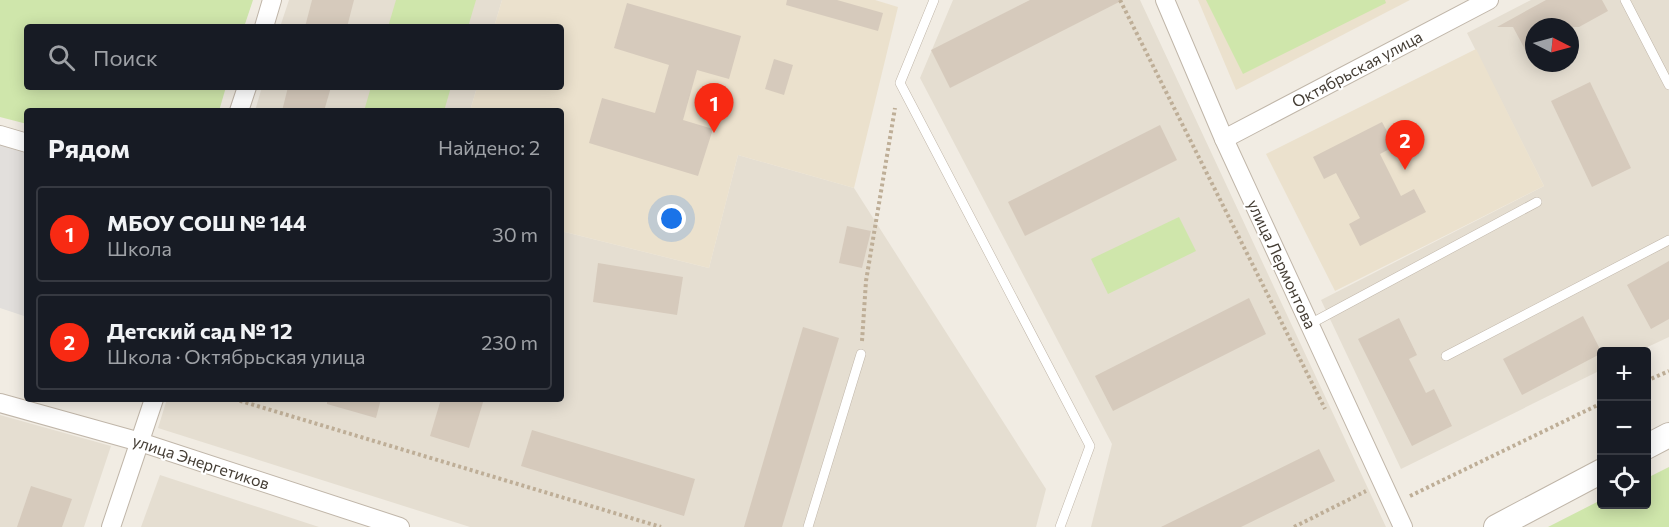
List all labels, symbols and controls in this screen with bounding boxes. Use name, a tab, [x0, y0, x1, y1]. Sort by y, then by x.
north arrow	[1525, 18, 1579, 72]
search box	[24, 24, 564, 90]
street label: Октябрьская улица	[1288, 26, 1425, 111]
icon: search	[45, 41, 78, 74]
text: Поиск	[93, 44, 158, 71]
pin: 1	[694, 84, 734, 133]
pin: 2	[1386, 120, 1424, 170]
text: Рядом	[48, 132, 130, 163]
text: Найдено: 2	[438, 135, 540, 159]
street label: улица Лермонтова	[1244, 196, 1321, 331]
your location	[657, 204, 686, 233]
text: МБОУ СОШ № 144	[107, 209, 307, 236]
text: 1	[65, 222, 74, 246]
text: 30 m	[492, 222, 538, 246]
text: Школа	[107, 236, 172, 260]
text: Детский сад № 12	[107, 317, 293, 344]
text: 2	[64, 330, 75, 354]
text: 230 m	[481, 330, 538, 354]
text: Школа · Октябрьская улица	[107, 344, 365, 368]
map controls	[1597, 347, 1651, 509]
button: +	[1597, 347, 1651, 401]
button: −	[1597, 401, 1651, 455]
street label: улица Энергетиков	[130, 430, 272, 493]
button: locate	[1597, 455, 1651, 509]

